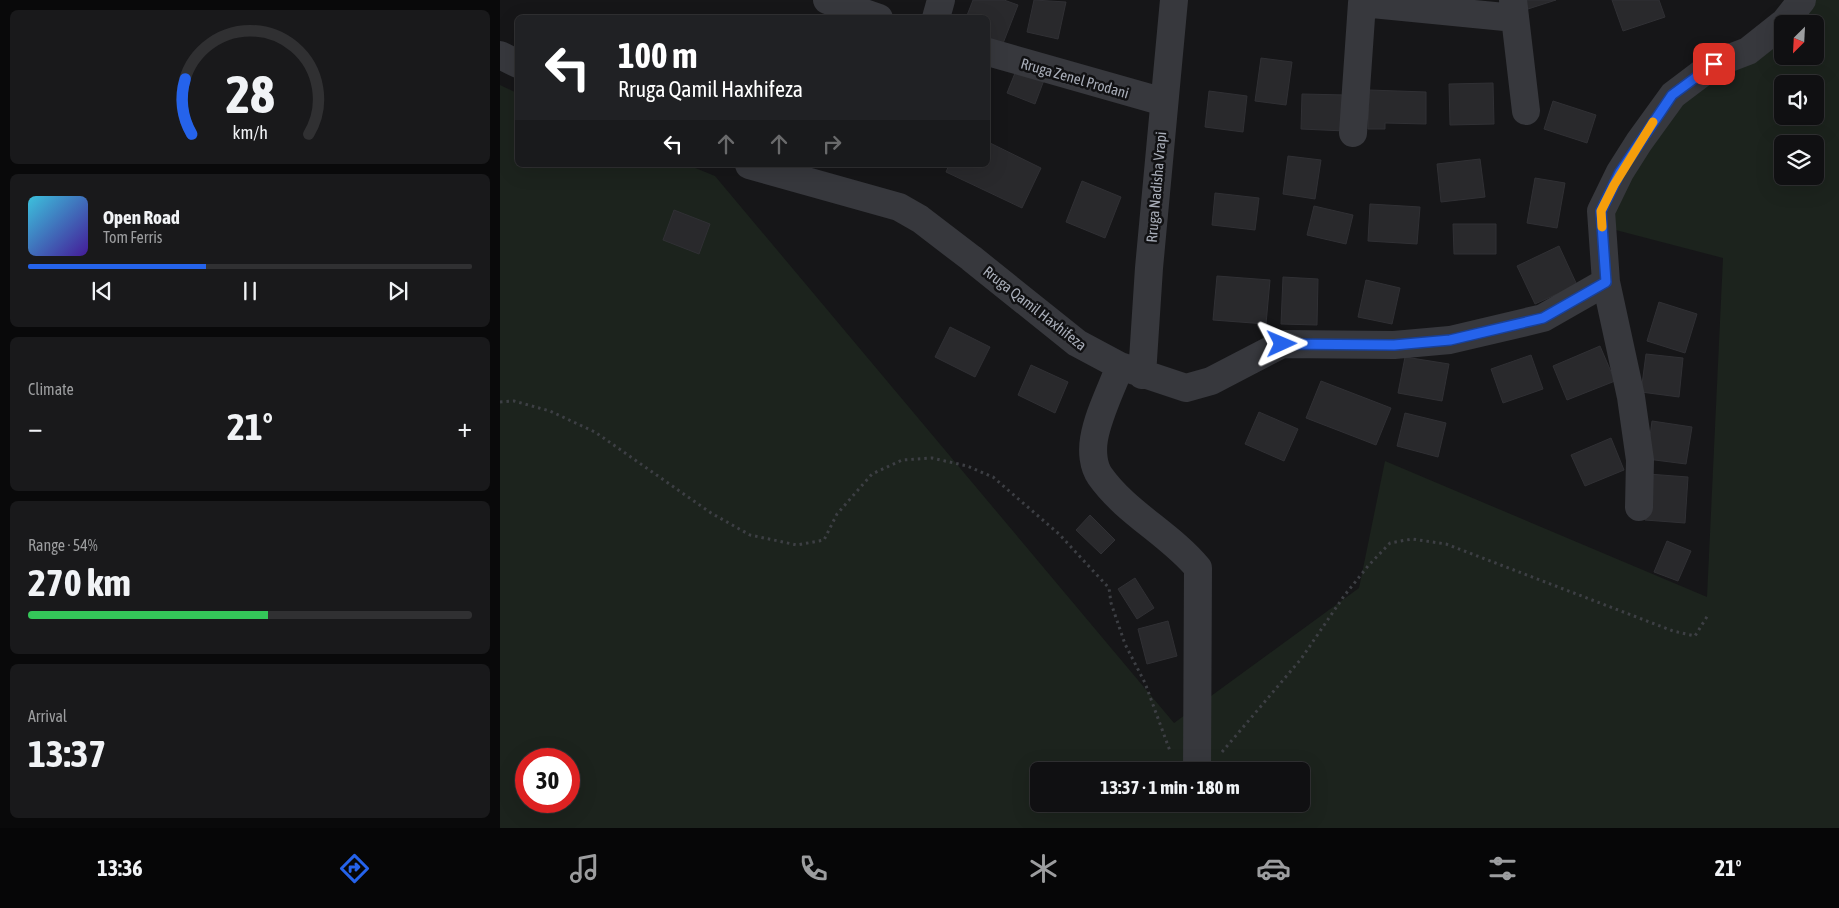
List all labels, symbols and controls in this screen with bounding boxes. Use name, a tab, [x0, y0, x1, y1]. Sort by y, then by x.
north arrow	[1774, 15, 1824, 65]
map controls	[1774, 15, 1824, 185]
icon: left	[535, 35, 600, 100]
text: 100 m	[618, 35, 697, 75]
pin	[1693, 43, 1735, 85]
icon: arrive	[1700, 50, 1728, 78]
street label: Rruga Zenel Prodani	[1019, 54, 1131, 102]
text: 28	[226, 64, 274, 124]
button: sound	[1774, 75, 1824, 125]
text: Rruga Qamil Haxhifeza	[618, 76, 803, 102]
text: km/h	[232, 122, 268, 143]
icon: left	[659, 130, 687, 158]
icon: ahead	[712, 130, 740, 158]
icon: ahead	[765, 130, 793, 158]
icon: right	[818, 130, 846, 158]
street label: Rruga Nadisha Vrapi	[1143, 131, 1169, 243]
button: layers	[1774, 135, 1824, 185]
text: Open Road	[103, 206, 180, 228]
text: Tom Ferris	[103, 228, 162, 246]
street label: Rruga Qamil Haxhifeza	[980, 262, 1090, 354]
icon: previous	[88, 277, 116, 305]
icon: pause	[236, 277, 264, 305]
icon: next	[384, 277, 412, 305]
position arrow	[1255, 317, 1307, 369]
text: Climate	[28, 380, 74, 398]
text: 21°	[227, 405, 273, 448]
text: −	[28, 411, 43, 443]
text: +	[457, 411, 472, 443]
text: Range · 54%	[28, 536, 98, 554]
text: 270 km	[28, 561, 131, 604]
text: Arrival	[28, 707, 67, 725]
text: 13:37	[28, 732, 106, 775]
speed limit sign: 30	[515, 748, 580, 813]
text: 13:37 · 1 min · 180 m	[1100, 776, 1240, 798]
icon: directions	[337, 851, 372, 886]
icon: music	[567, 851, 602, 886]
icon: phone	[796, 851, 831, 886]
icon: climate	[1026, 851, 1061, 886]
icon: car	[1256, 851, 1291, 886]
icon: filters	[1485, 851, 1520, 886]
text: 13:36	[97, 855, 143, 881]
text: 21°	[1715, 855, 1742, 881]

